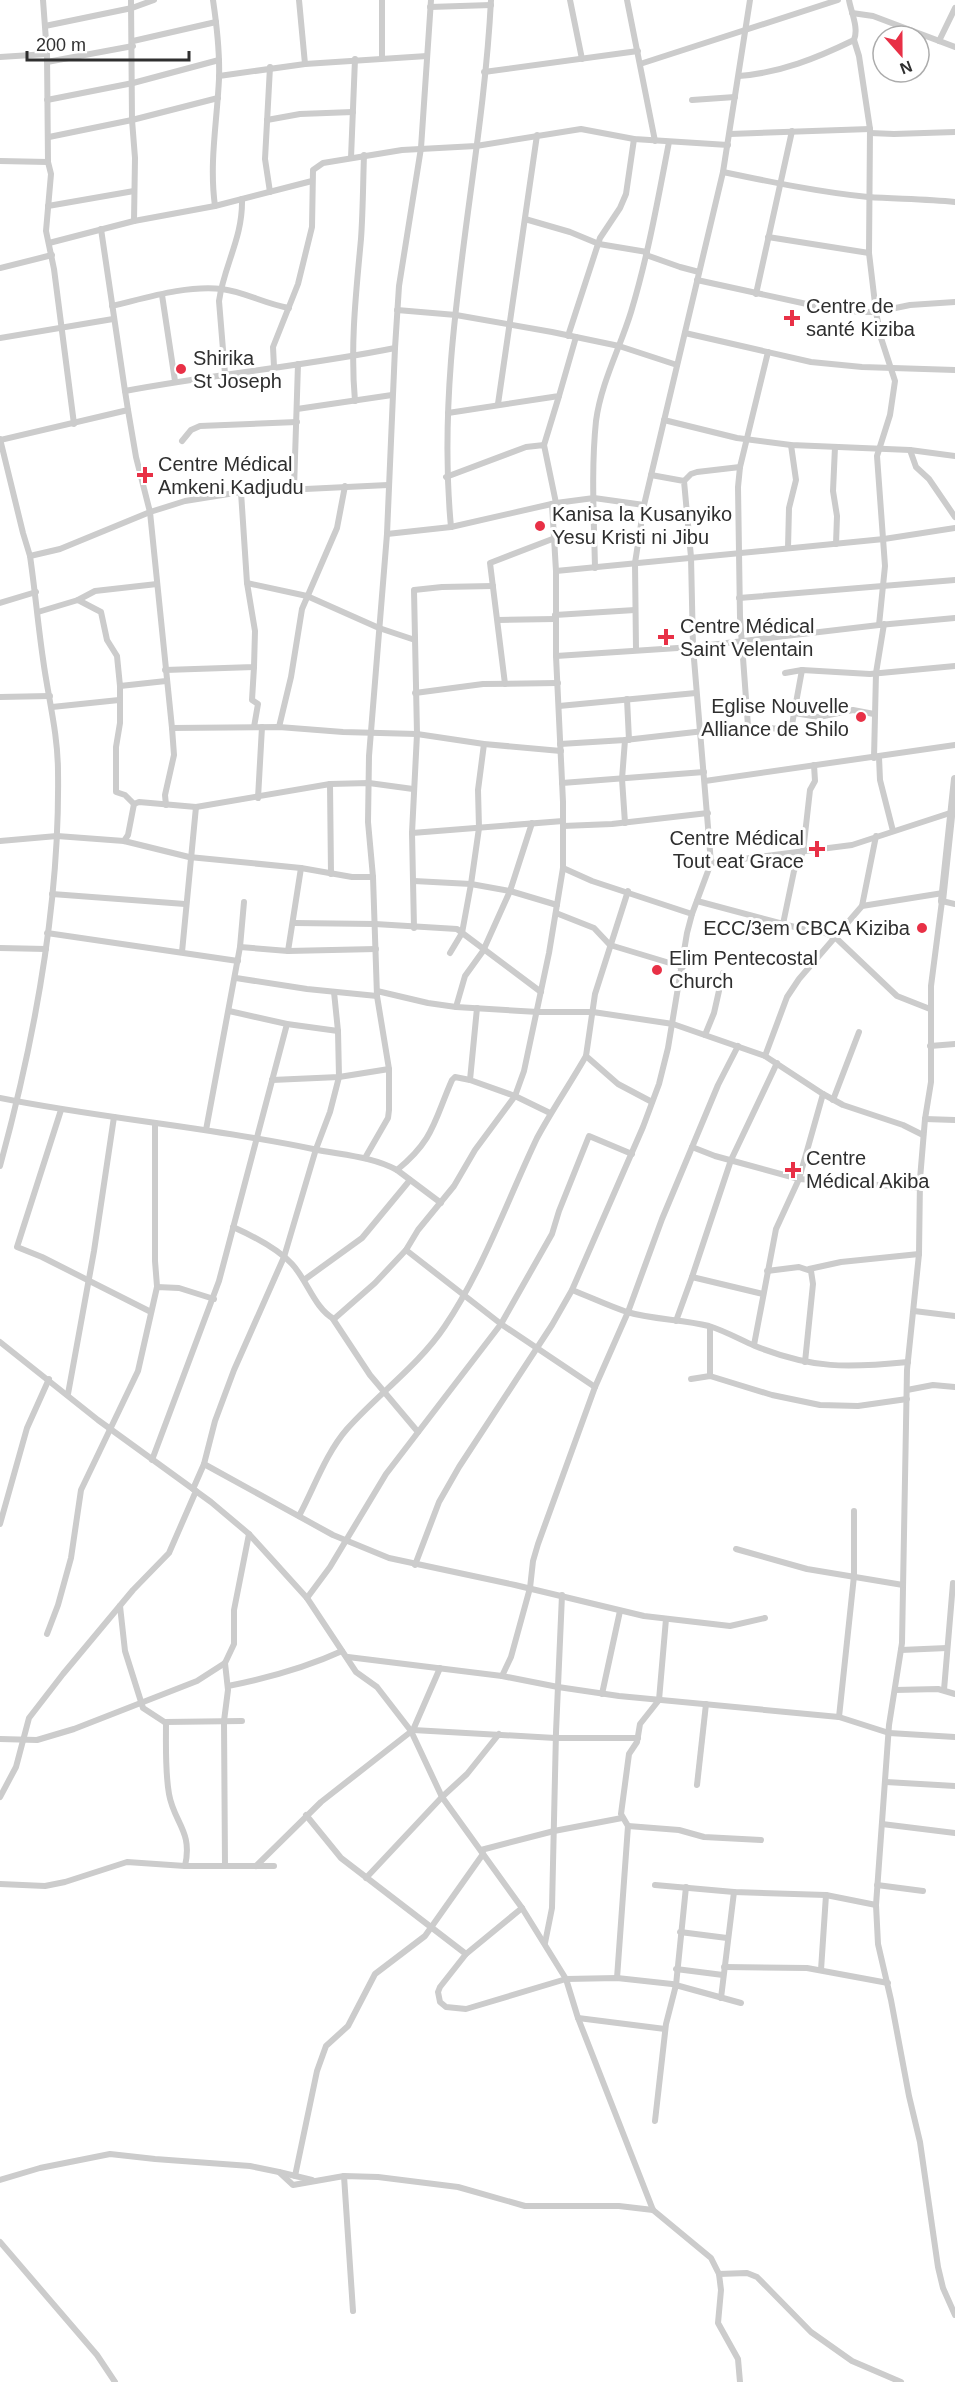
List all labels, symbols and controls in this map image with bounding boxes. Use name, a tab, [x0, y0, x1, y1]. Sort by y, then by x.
scale bar	[27, 24, 189, 62]
north arrow	[871, 24, 931, 84]
text: 200 m	[36, 35, 86, 55]
text: N	[898, 58, 915, 78]
place label: Centre de santé Kiziba	[806, 295, 916, 340]
marker: Centre de santé Kiziba	[783, 309, 801, 327]
place label: Shirika St Joseph	[193, 347, 282, 392]
marker: Shirika St Joseph	[174, 362, 188, 376]
place label: Centre Médical Amkeni Kadjudu	[158, 453, 304, 498]
marker: Centre Médical Amkeni Kadjudu	[136, 466, 154, 484]
place label: Kanisa la Kusanyiko Yesu Kristi ni Jibu	[552, 503, 732, 548]
marker: Kanisa la Kusanyiko Yesu Kristi ni Jibu	[533, 519, 547, 533]
place label: Centre Médical Saint Velentain	[680, 615, 815, 660]
marker: Centre Médical Saint Velentain	[657, 628, 675, 646]
place label: Eglise Nouvelle Alliance de Shilo	[701, 695, 849, 740]
marker: Eglise Nouvelle Alliance de Shilo	[854, 710, 868, 724]
place label: Centre Médical Tout eat Grace	[669, 827, 804, 872]
marker: Centre Médical Tout eat Grace	[808, 840, 826, 858]
place label: ECC/3em CBCA Kiziba	[703, 917, 911, 939]
marker: ECC/3em CBCA Kiziba	[915, 921, 929, 935]
place label: Elim Pentecostal Church	[669, 947, 818, 992]
marker: Elim Pentecostal Church	[650, 963, 664, 977]
place label: Centre Médical Akiba	[806, 1147, 930, 1192]
marker: Centre Médical Akiba	[784, 1161, 802, 1179]

